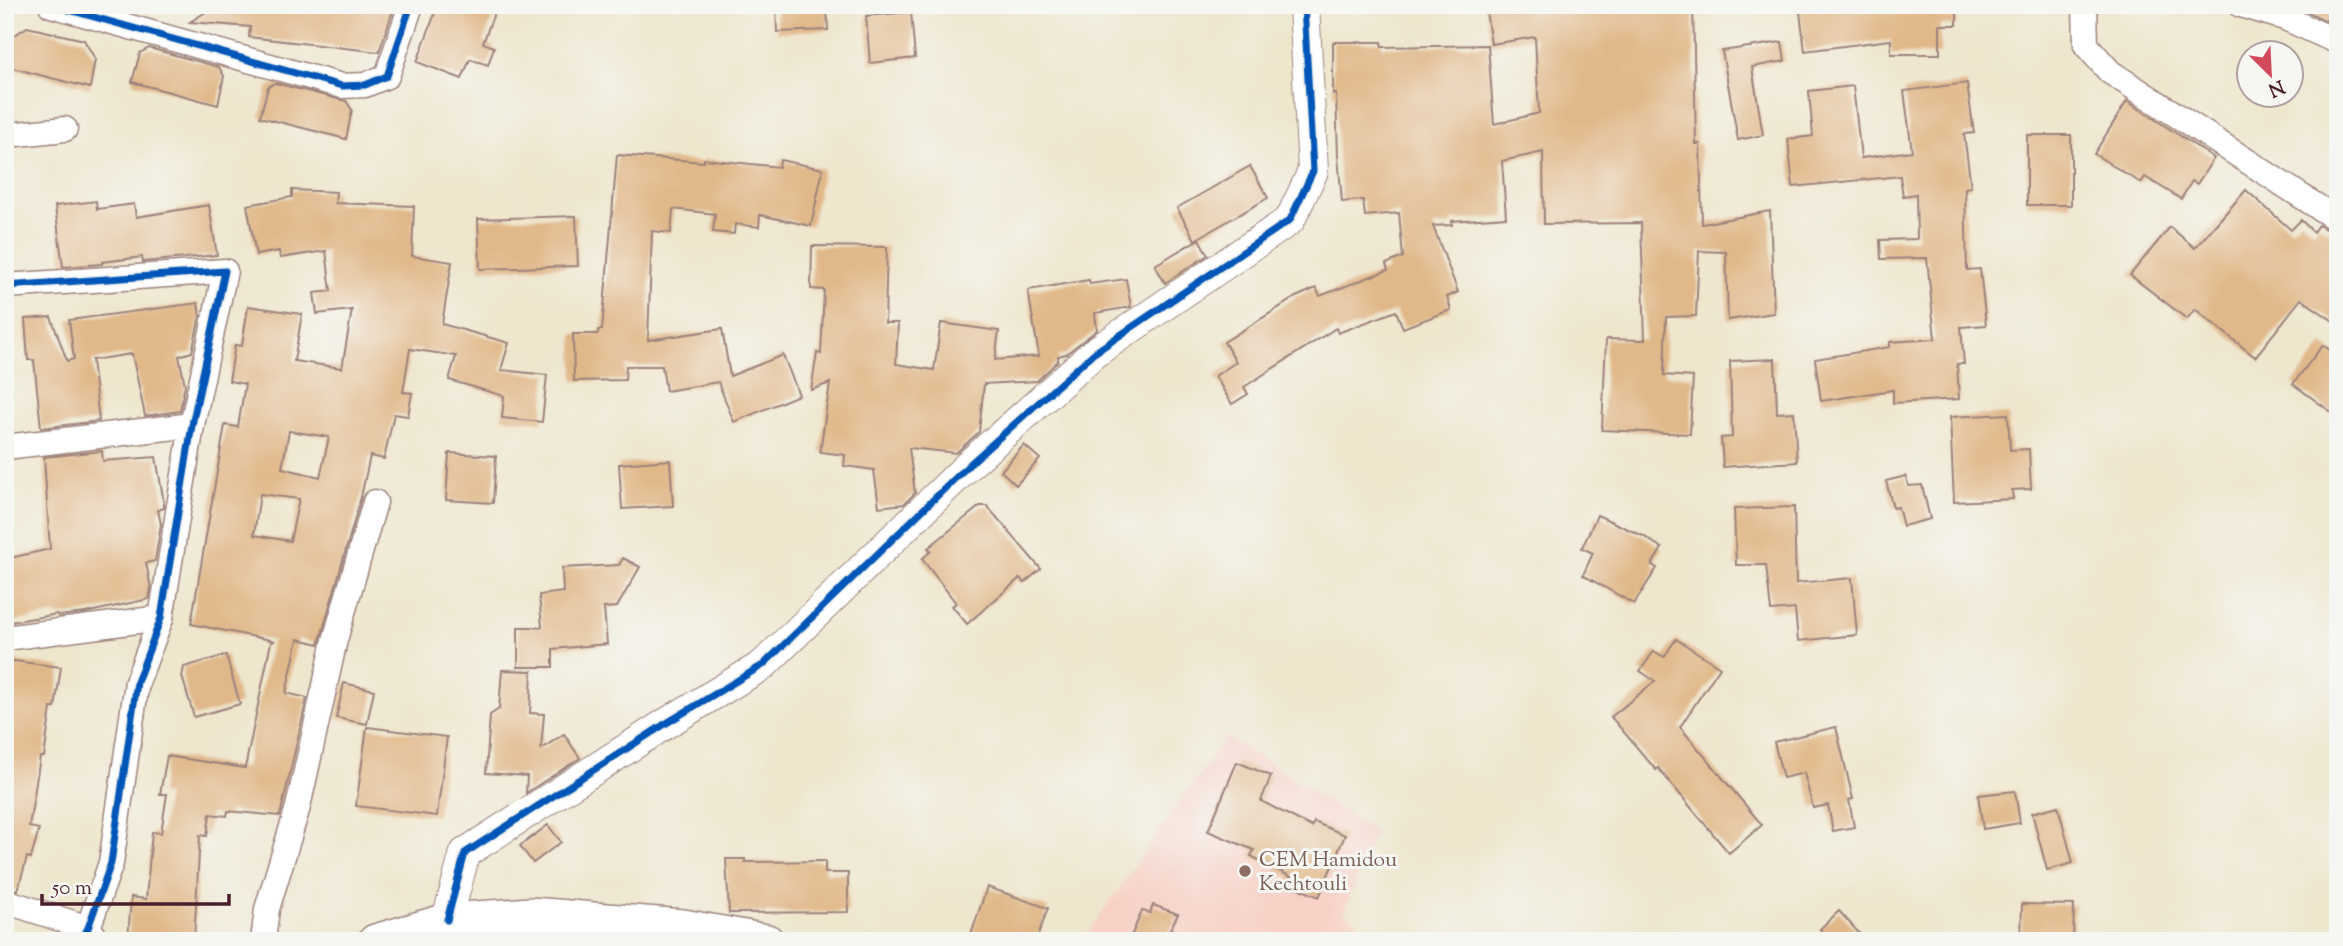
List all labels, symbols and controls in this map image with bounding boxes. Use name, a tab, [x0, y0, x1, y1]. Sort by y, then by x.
north arrow	[2234, 38, 2304, 108]
text: N	[2263, 72, 2288, 103]
place label: CEM Hamidou Kechtouli	[1259, 846, 1397, 900]
scale bar	[42, 862, 229, 906]
marker: CEM Hamidou Kechtouli	[1237, 863, 1253, 879]
text: 50 m	[51, 874, 92, 904]

